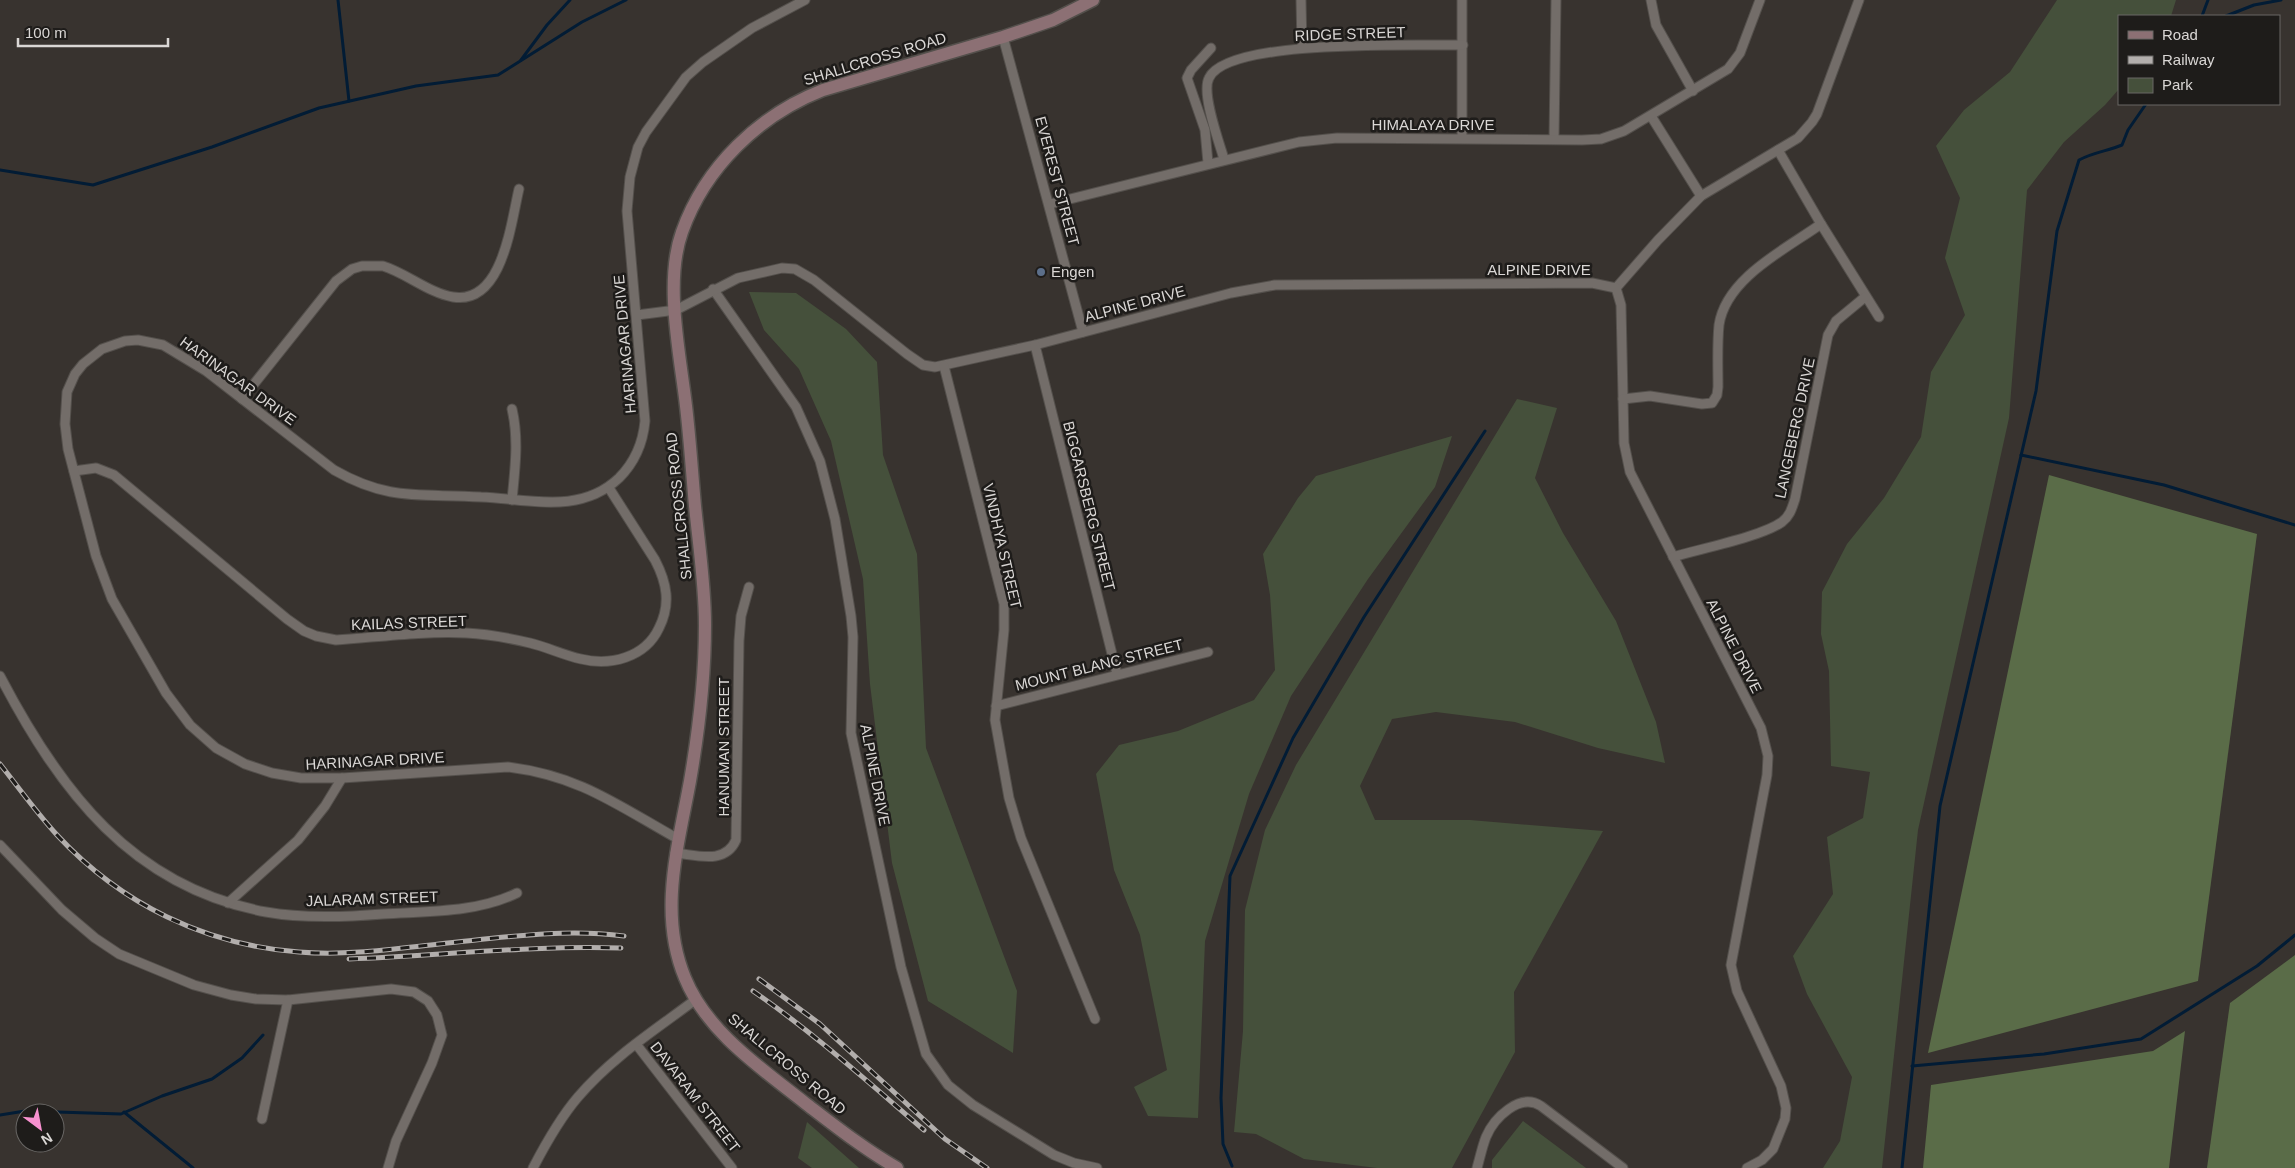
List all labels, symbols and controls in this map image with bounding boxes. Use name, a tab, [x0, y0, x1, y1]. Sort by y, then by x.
scale bar	[18, 15, 168, 47]
legend	[2118, 15, 2280, 105]
street label: RIDGE STREET	[1294, 23, 1406, 44]
text: 100 m	[25, 24, 67, 41]
text: Road	[2162, 26, 2198, 43]
street label: SHALLCROSS ROAD	[801, 29, 948, 88]
text: Railway	[2162, 51, 2215, 68]
text: Park	[2162, 76, 2193, 93]
street label: EVEREST STREET	[1032, 114, 1083, 247]
street label: HIMALAYA DRIVE	[1372, 116, 1494, 133]
street label: ALPINE DRIVE	[1487, 261, 1591, 278]
place label: Engen	[1051, 263, 1094, 280]
marker: Engen	[1035, 266, 1047, 278]
street label: HARINAGAR DRIVE	[610, 274, 639, 414]
street label: ALPINE DRIVE	[1083, 282, 1187, 325]
street label: HARINAGAR DRIVE	[177, 333, 300, 428]
street label: LANGEBERG DRIVE	[1771, 356, 1818, 500]
street label: BIGGARSBERG STREET	[1060, 419, 1119, 592]
street label: SHALLCROSS ROAD	[662, 431, 695, 581]
street label: VINDHYA STREET	[980, 482, 1025, 610]
street label: ALPINE DRIVE	[1703, 596, 1765, 696]
street label: KAILAS STREET	[351, 612, 467, 633]
street label: MOUNT BLANC STREET	[1013, 635, 1185, 694]
street label: HANUMAN STREET	[715, 677, 732, 817]
street label: ALPINE DRIVE	[857, 723, 894, 827]
street label: HARINAGAR DRIVE	[305, 748, 445, 773]
street label: JALARAM STREET	[305, 888, 439, 909]
street label: SHALLCROSS ROAD	[725, 1009, 850, 1118]
street label: DAVARAM STREET	[647, 1038, 744, 1155]
north arrow	[15, 1103, 65, 1153]
text: N	[38, 1130, 55, 1148]

